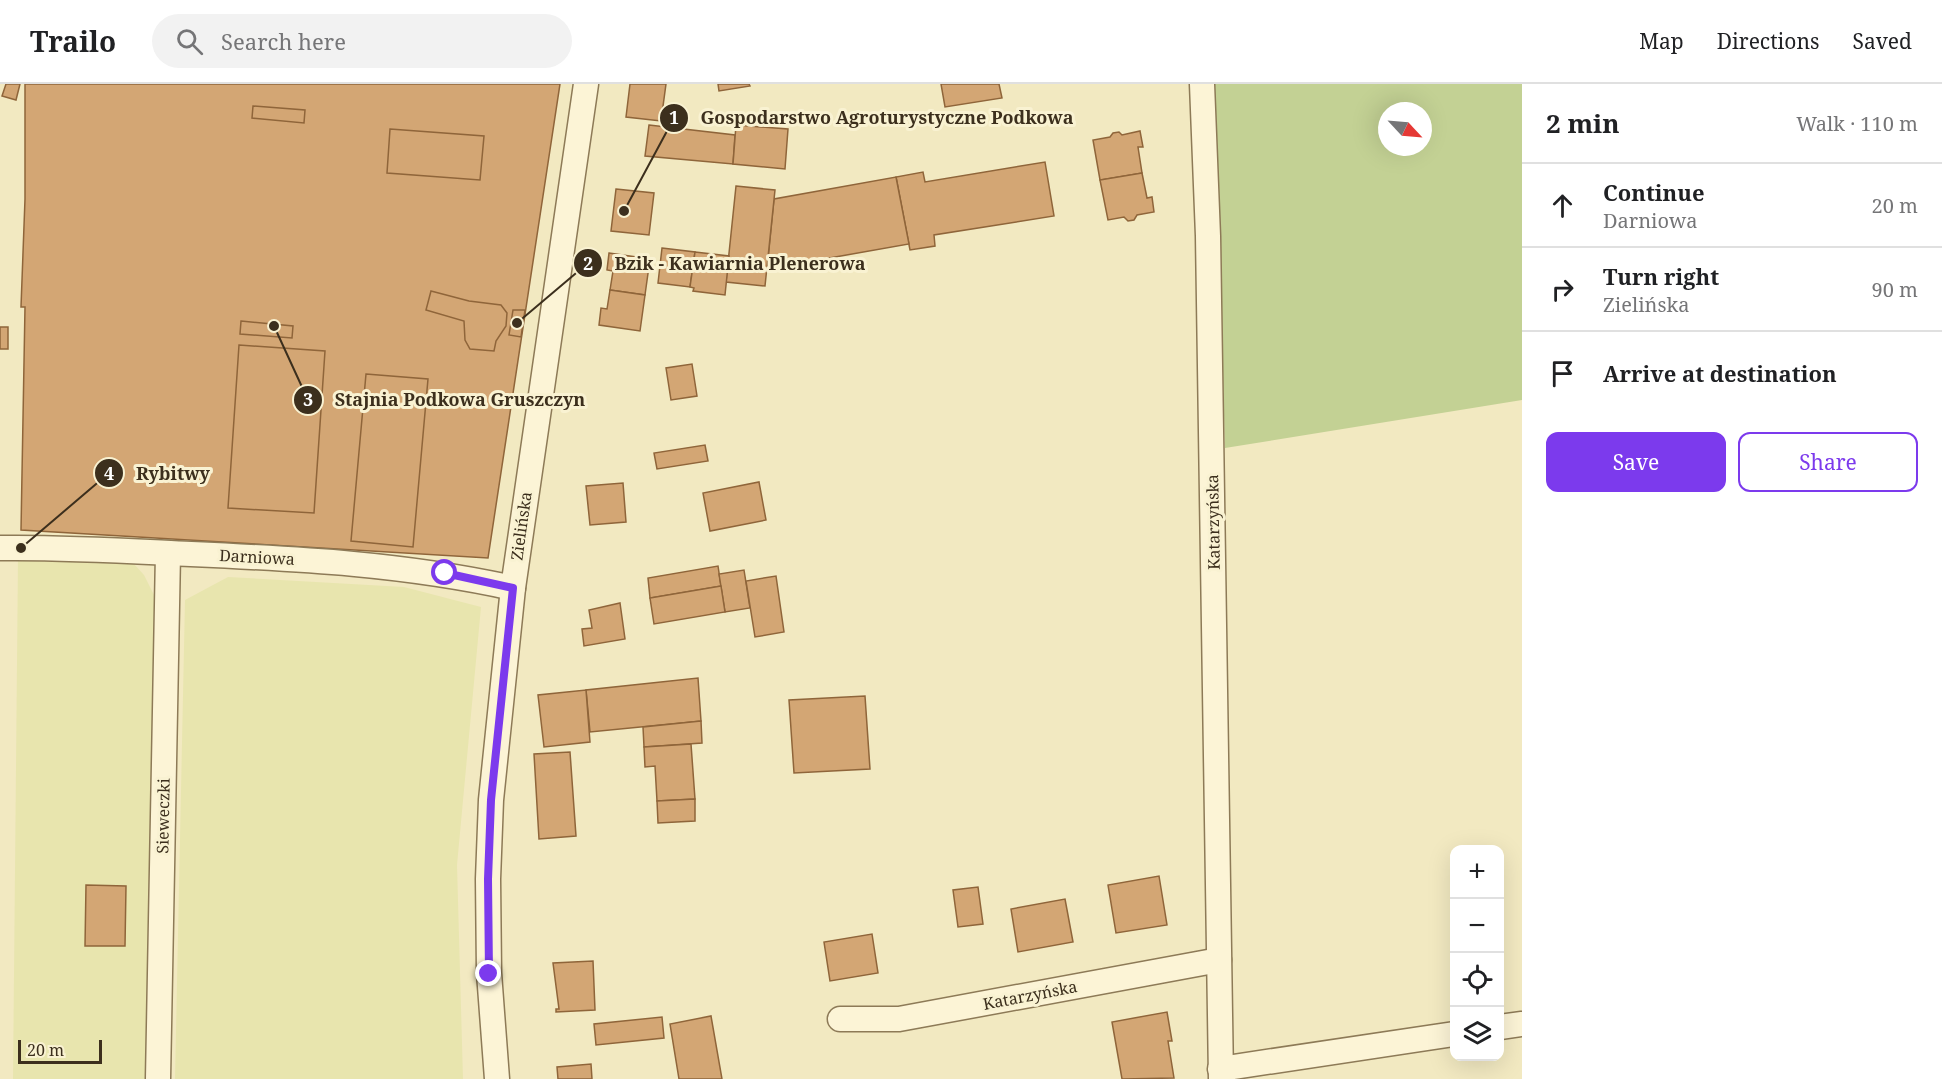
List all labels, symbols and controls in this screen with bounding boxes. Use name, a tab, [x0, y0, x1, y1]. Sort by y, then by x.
search box	[152, 14, 572, 68]
text: Trailo	[30, 22, 116, 60]
icon: search	[173, 25, 206, 58]
text: Search here	[221, 26, 346, 56]
text: Map	[1639, 27, 1684, 55]
text: Directions	[1717, 27, 1819, 55]
text: Saved	[1852, 27, 1912, 55]
callout: Gospodarstwo Agroturystyczne Podkowa	[659, 100, 1086, 136]
north arrow	[1378, 102, 1432, 156]
text: 1	[669, 105, 679, 129]
text: Gospodarstwo Agroturystyczne Podkowa	[700, 105, 1074, 129]
text: 2 min	[1546, 105, 1620, 141]
text: Walk · 110 m	[1796, 110, 1918, 137]
text: Continue	[1603, 177, 1705, 207]
icon: ahead	[1546, 189, 1579, 222]
text: 20 m	[1872, 192, 1918, 219]
text: Darniowa	[1603, 207, 1698, 234]
callout: Bzik - Kawiarnia Plenerowa	[573, 245, 878, 281]
text: 2	[583, 251, 593, 275]
text: Bzik - Kawiarnia Plenerowa	[614, 251, 866, 275]
text: Turn right	[1603, 261, 1719, 291]
icon: right	[1546, 273, 1579, 306]
text: 90 m	[1872, 276, 1918, 303]
text: Zielińska	[1603, 291, 1689, 318]
icon: arrive	[1546, 357, 1579, 390]
text: Arrive at destination	[1603, 358, 1837, 388]
callout: Stajnia Podkowa Gruszczyn	[293, 382, 597, 418]
text: 3	[303, 387, 313, 411]
text: Stajnia Podkowa Gruszczyn	[335, 387, 585, 411]
button: Save	[1546, 432, 1726, 492]
button: Share	[1738, 432, 1918, 492]
callout: Rybitwy	[94, 455, 222, 491]
text: 4	[104, 461, 114, 485]
text: Rybitwy	[136, 461, 211, 485]
street label: Katarzyńska	[1201, 474, 1225, 570]
street label: Zielińska	[505, 490, 537, 562]
street label: Darniowa	[219, 544, 295, 570]
route start	[431, 559, 457, 585]
street label: Sieweczki	[151, 778, 175, 854]
map controls	[1450, 845, 1504, 1061]
button: +	[1450, 845, 1504, 899]
button: −	[1450, 899, 1504, 953]
button: locate	[1450, 953, 1504, 1007]
route end	[475, 960, 501, 986]
street label: Katarzyńska	[981, 975, 1079, 1015]
button: layers	[1450, 1007, 1504, 1061]
scale bar	[18, 1037, 102, 1064]
text: 20 m	[27, 1039, 64, 1061]

